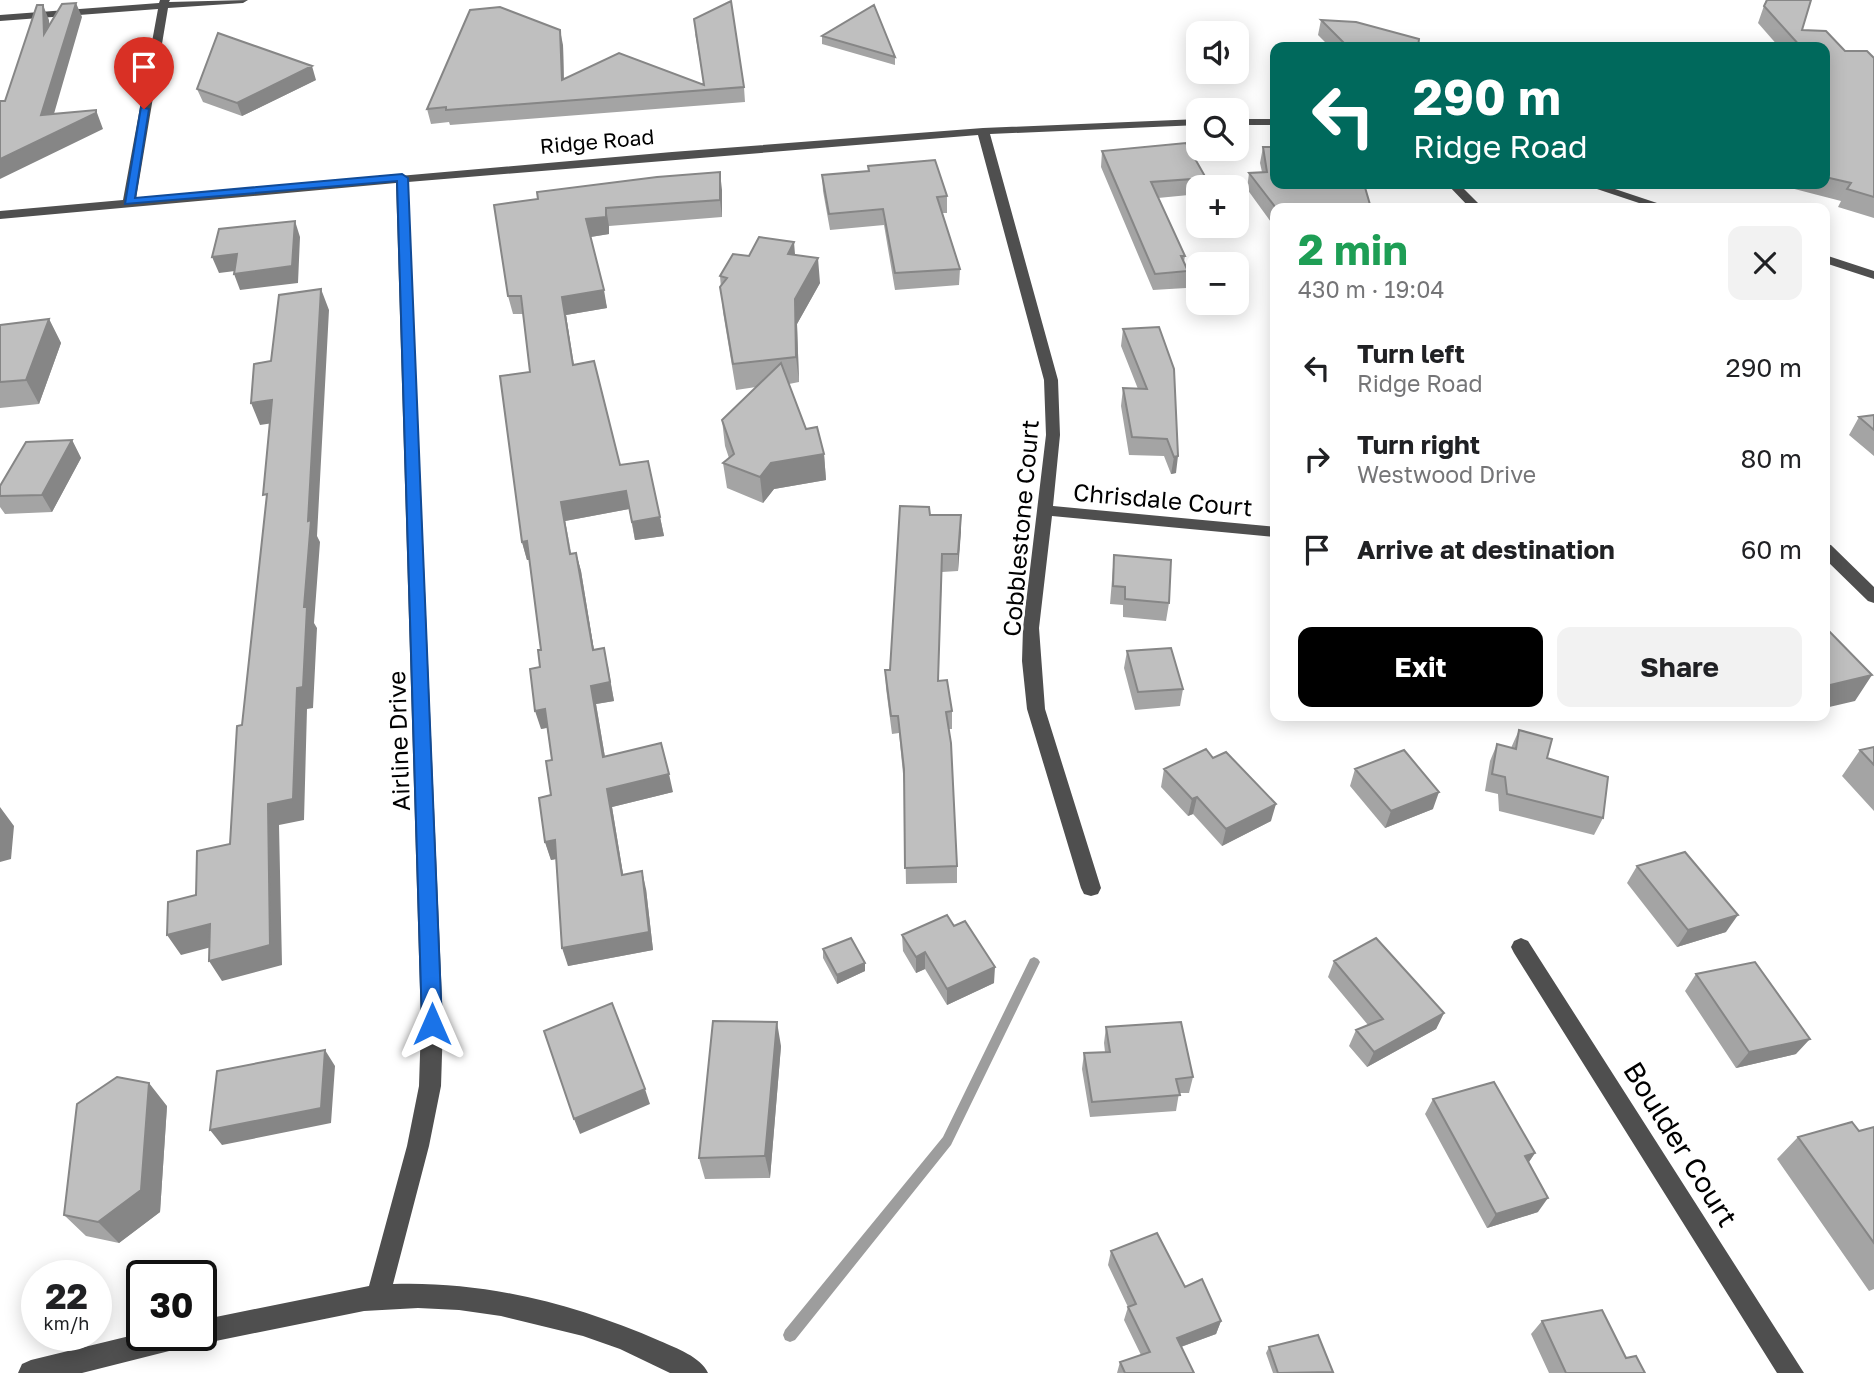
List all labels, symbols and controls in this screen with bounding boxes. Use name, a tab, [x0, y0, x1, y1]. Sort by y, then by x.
map controls	[1186, 21, 1249, 315]
button: sound	[1186, 21, 1249, 84]
pin	[114, 37, 174, 109]
icon: arrive	[125, 48, 163, 86]
text: 290 m	[1413, 67, 1561, 126]
icon: left	[1298, 70, 1389, 161]
button: search	[1186, 98, 1249, 161]
street label: Ridge Road	[539, 123, 655, 159]
text: Ridge Road	[1413, 127, 1588, 165]
button: +	[1186, 175, 1249, 238]
text: 2 min	[1298, 224, 1408, 274]
button: close	[1728, 226, 1802, 300]
button: −	[1186, 252, 1249, 315]
text: 430 m · 19:04	[1298, 275, 1445, 303]
text: Turn left	[1357, 338, 1465, 369]
icon: left	[1298, 349, 1336, 387]
text: 290 m	[1726, 352, 1802, 383]
text: Ridge Road	[1357, 369, 1483, 397]
street label: Cobblestone Court	[996, 418, 1044, 638]
text: Turn right	[1357, 429, 1480, 460]
icon: right	[1298, 440, 1336, 478]
text: 80 m	[1741, 443, 1802, 474]
text: Westwood Drive	[1357, 460, 1536, 488]
street label: Chrisdale Court	[1072, 477, 1254, 521]
icon: arrive	[1298, 531, 1336, 569]
text: Arrive at destination	[1357, 534, 1615, 565]
text: 60 m	[1741, 534, 1802, 565]
button: Exit	[1298, 627, 1543, 707]
button: Share	[1557, 627, 1802, 707]
street label: Airline Drive	[381, 670, 415, 812]
position arrow	[395, 987, 469, 1061]
street label: Boulder Court	[1617, 1056, 1745, 1232]
speed limit sign: 30	[126, 1260, 217, 1351]
text: 22	[45, 1275, 88, 1317]
text: km/h	[44, 1312, 89, 1334]

